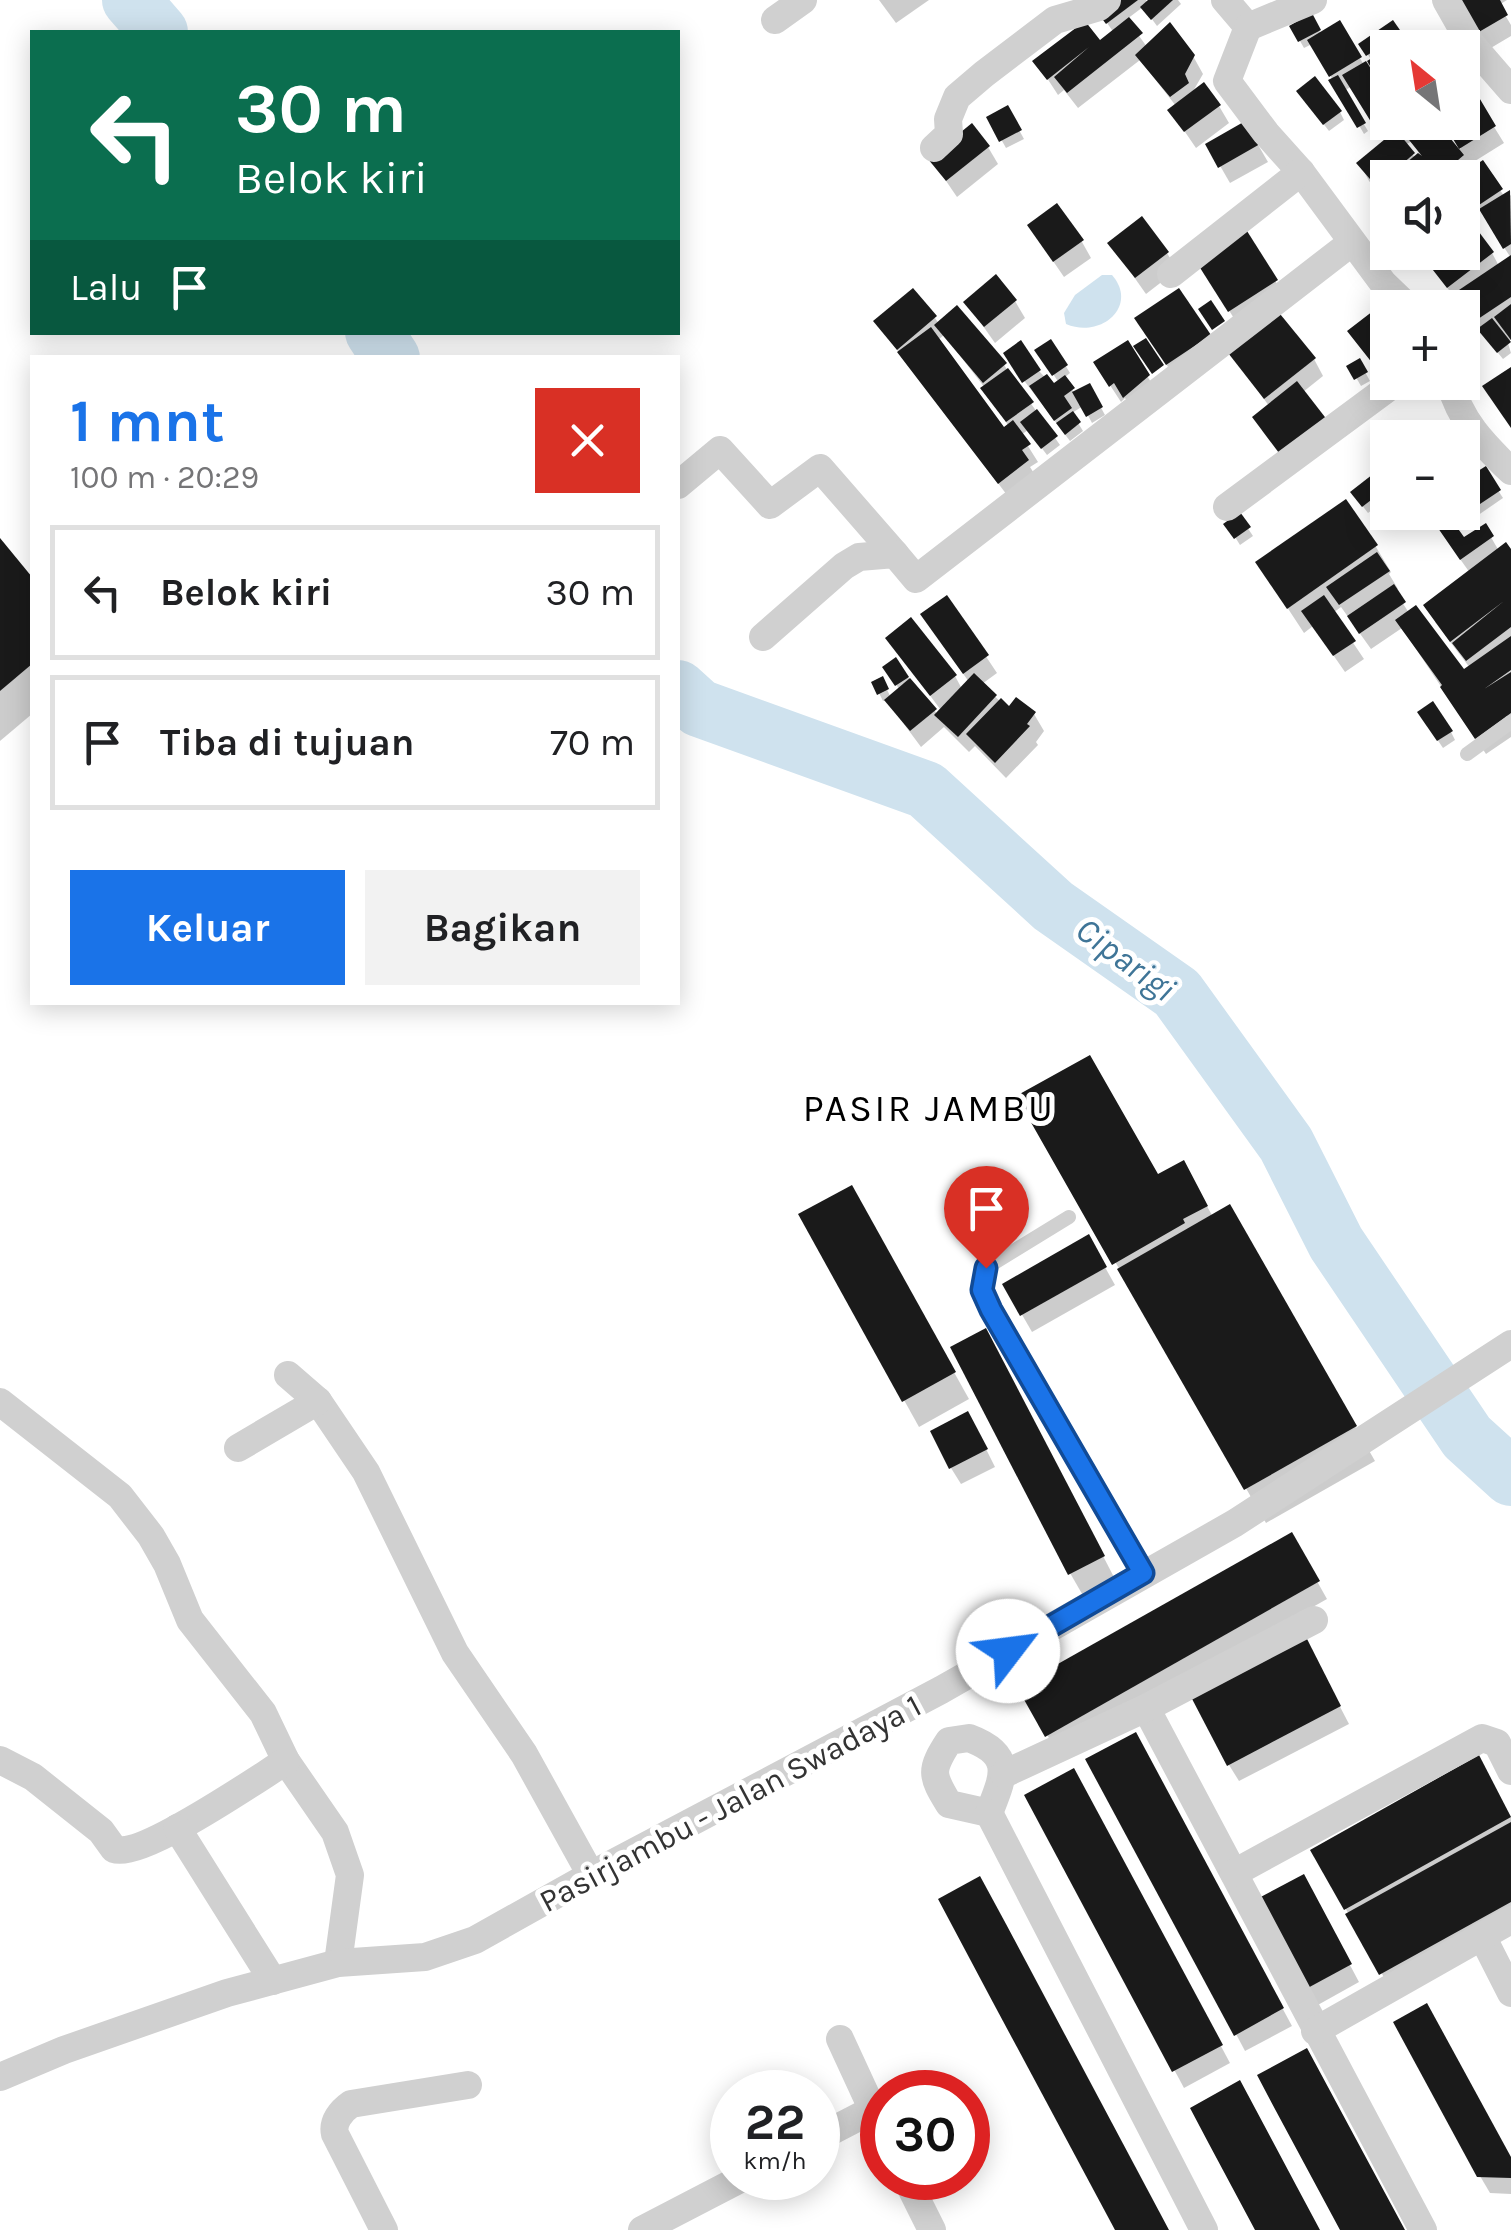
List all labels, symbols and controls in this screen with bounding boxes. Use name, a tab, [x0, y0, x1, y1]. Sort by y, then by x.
north arrow	[1370, 30, 1480, 140]
map controls	[1370, 30, 1480, 530]
text: 30 m	[235, 68, 407, 150]
icon: left	[70, 70, 200, 200]
text: Belok kiri	[235, 152, 428, 204]
button: sound	[1370, 160, 1480, 270]
icon: arrive	[162, 260, 217, 315]
text: Lalu	[70, 265, 142, 310]
button: +	[1370, 290, 1480, 400]
text: 1 mnt	[70, 386, 225, 456]
button: close	[535, 388, 640, 493]
button: −	[1370, 420, 1480, 530]
text: 100 m · 20:29	[70, 459, 259, 496]
icon: left	[75, 565, 130, 620]
text: Belok kiri	[160, 570, 332, 615]
text: 30 m	[545, 570, 635, 615]
icon: arrive	[75, 715, 130, 770]
text: Tiba di tujuan	[160, 720, 415, 765]
text: 70 m	[550, 720, 635, 765]
button: Keluar	[70, 870, 345, 985]
button: Bagikan	[365, 870, 640, 985]
water label: Ciparigi	[1068, 909, 1183, 1010]
district label: PASIR JAMBU	[803, 1086, 1055, 1131]
pin	[944, 1166, 1029, 1269]
icon: arrive	[959, 1181, 1014, 1236]
position arrow	[956, 1599, 1060, 1703]
street label: Pasirjambu - Jalan Swadaya 1	[533, 1687, 927, 1920]
speed limit sign: 30	[860, 2070, 990, 2200]
text: 22	[745, 2093, 805, 2152]
text: km/h	[743, 2146, 807, 2175]

